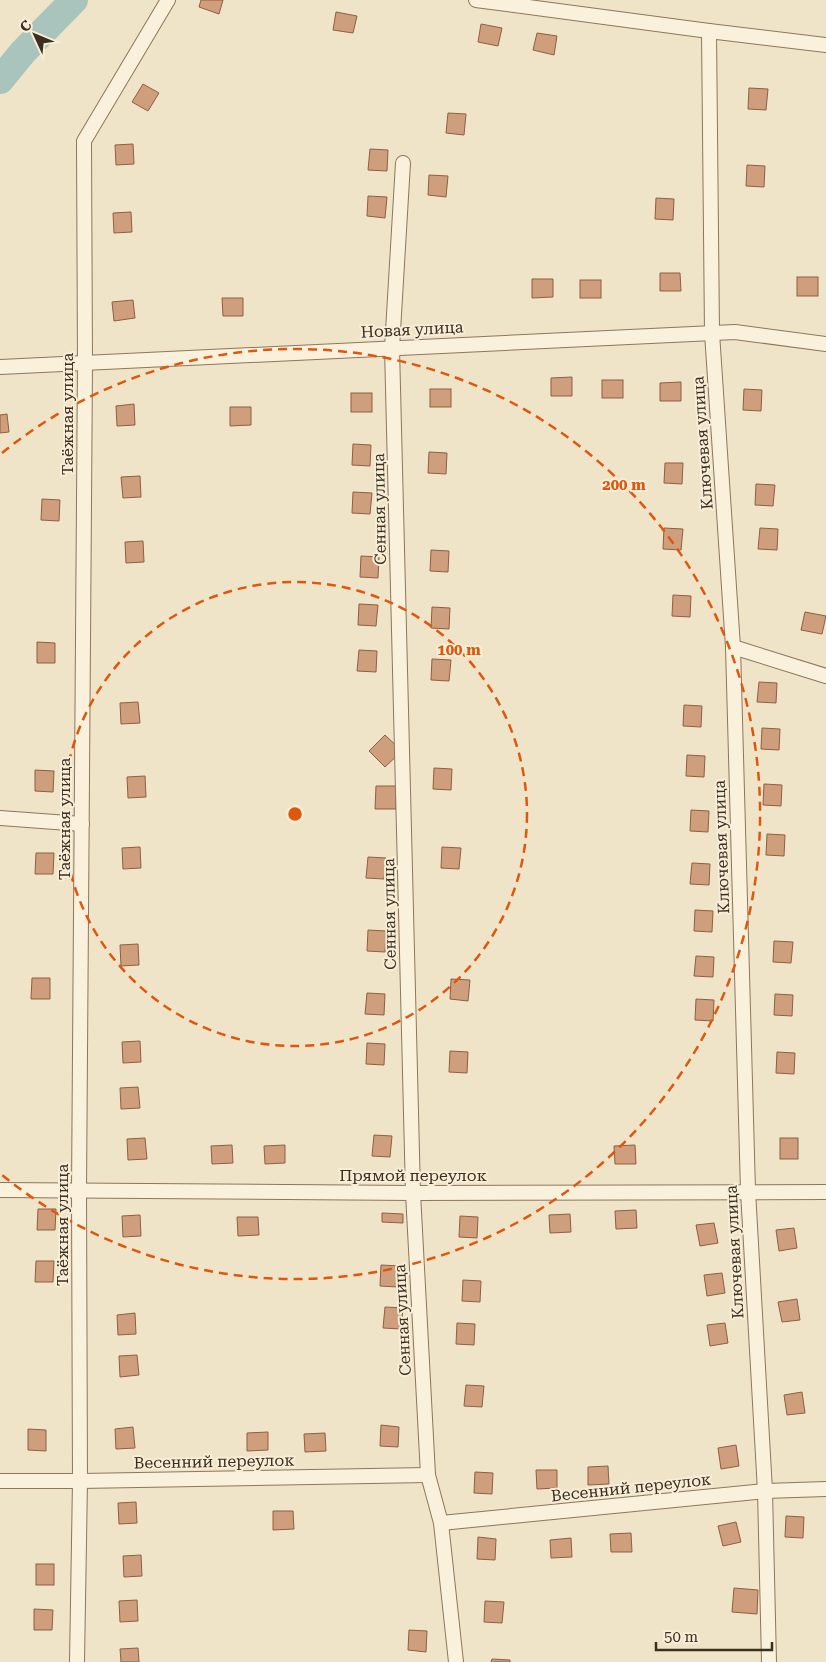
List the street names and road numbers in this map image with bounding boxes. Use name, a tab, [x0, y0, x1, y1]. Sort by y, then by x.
street label: Новая улица	[360, 317, 464, 342]
street label: Таёжная улица	[58, 352, 77, 475]
street label: Ключевая улица	[688, 375, 717, 510]
street label: Сенная улица	[369, 453, 390, 565]
street label: Таёжная улица	[55, 757, 74, 880]
street label: Ключевая улица	[710, 779, 733, 914]
street label: Сенная улица	[379, 858, 400, 970]
street label: Таёжная улица	[53, 1163, 72, 1286]
street label: Прямой переулок	[339, 1166, 487, 1185]
street label: Ключевая улица	[721, 1184, 747, 1319]
street label: Сенная улица	[390, 1263, 415, 1376]
street label: Весенний переулок	[133, 1451, 295, 1472]
street label: Весенний переулок	[550, 1470, 712, 1505]

